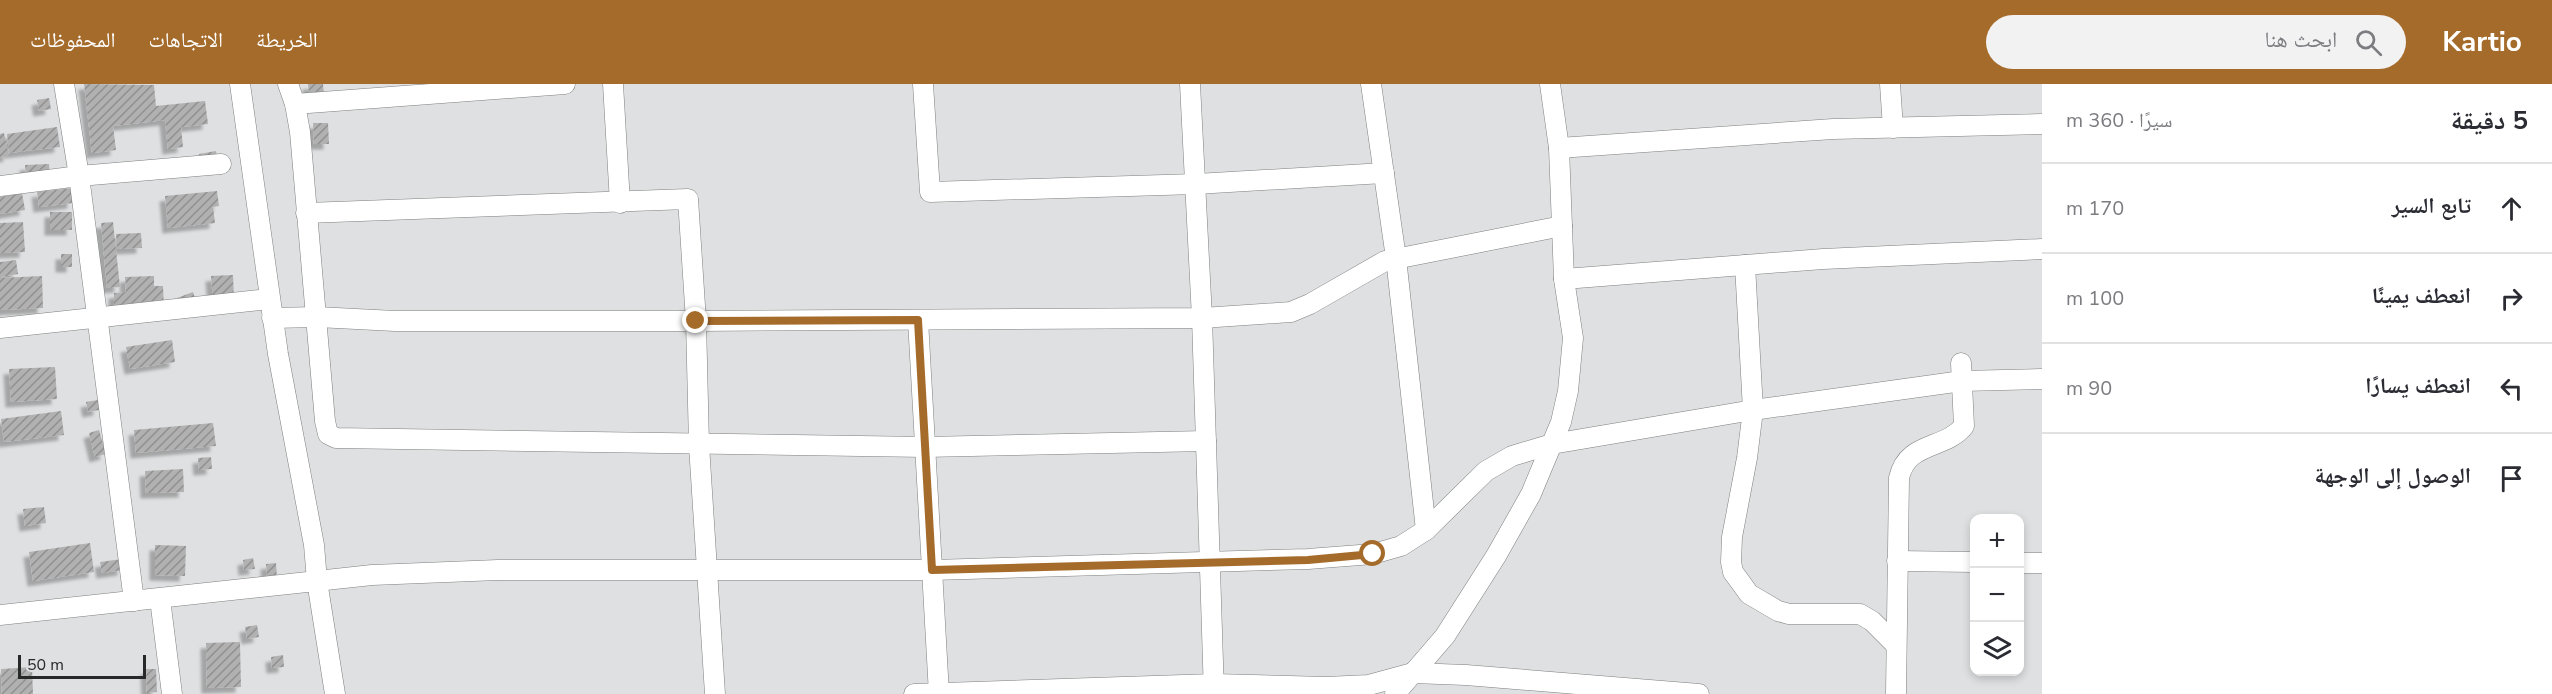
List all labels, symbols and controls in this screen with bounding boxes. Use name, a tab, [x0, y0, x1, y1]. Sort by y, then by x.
search box	[1986, 15, 2406, 69]
text: Kartio	[2442, 23, 2522, 61]
text: ابحث هنا	[2265, 25, 2337, 55]
text: المحفوظات	[30, 26, 115, 54]
text: الاتجاهات	[148, 26, 223, 54]
text: الخريطة	[256, 26, 318, 54]
icon: search	[2352, 26, 2385, 59]
text: 5 دقيقة	[2451, 103, 2528, 138]
text: سيرًا · 360 m	[2066, 107, 2172, 134]
text: تابع السير	[2392, 191, 2471, 221]
icon: ahead	[2495, 192, 2528, 225]
text: 170 m	[2066, 195, 2124, 222]
text: انعطف يمينًا	[2372, 281, 2471, 311]
icon: right	[2495, 282, 2528, 315]
text: 100 m	[2066, 285, 2124, 312]
route end	[682, 307, 708, 333]
text: انعطف يسارًا	[2365, 371, 2471, 401]
icon: left	[2495, 372, 2528, 405]
text: 90 m	[2066, 375, 2112, 402]
text: الوصول إلى الوجهة	[2314, 461, 2471, 491]
icon: arrive	[2495, 462, 2528, 495]
map controls	[1970, 514, 2024, 676]
button: +	[1970, 514, 2024, 568]
route start	[1359, 540, 1385, 566]
button: −	[1970, 568, 2024, 622]
button: layers	[1970, 622, 2024, 676]
scale bar	[18, 652, 146, 680]
text: 50 m	[27, 654, 64, 676]

